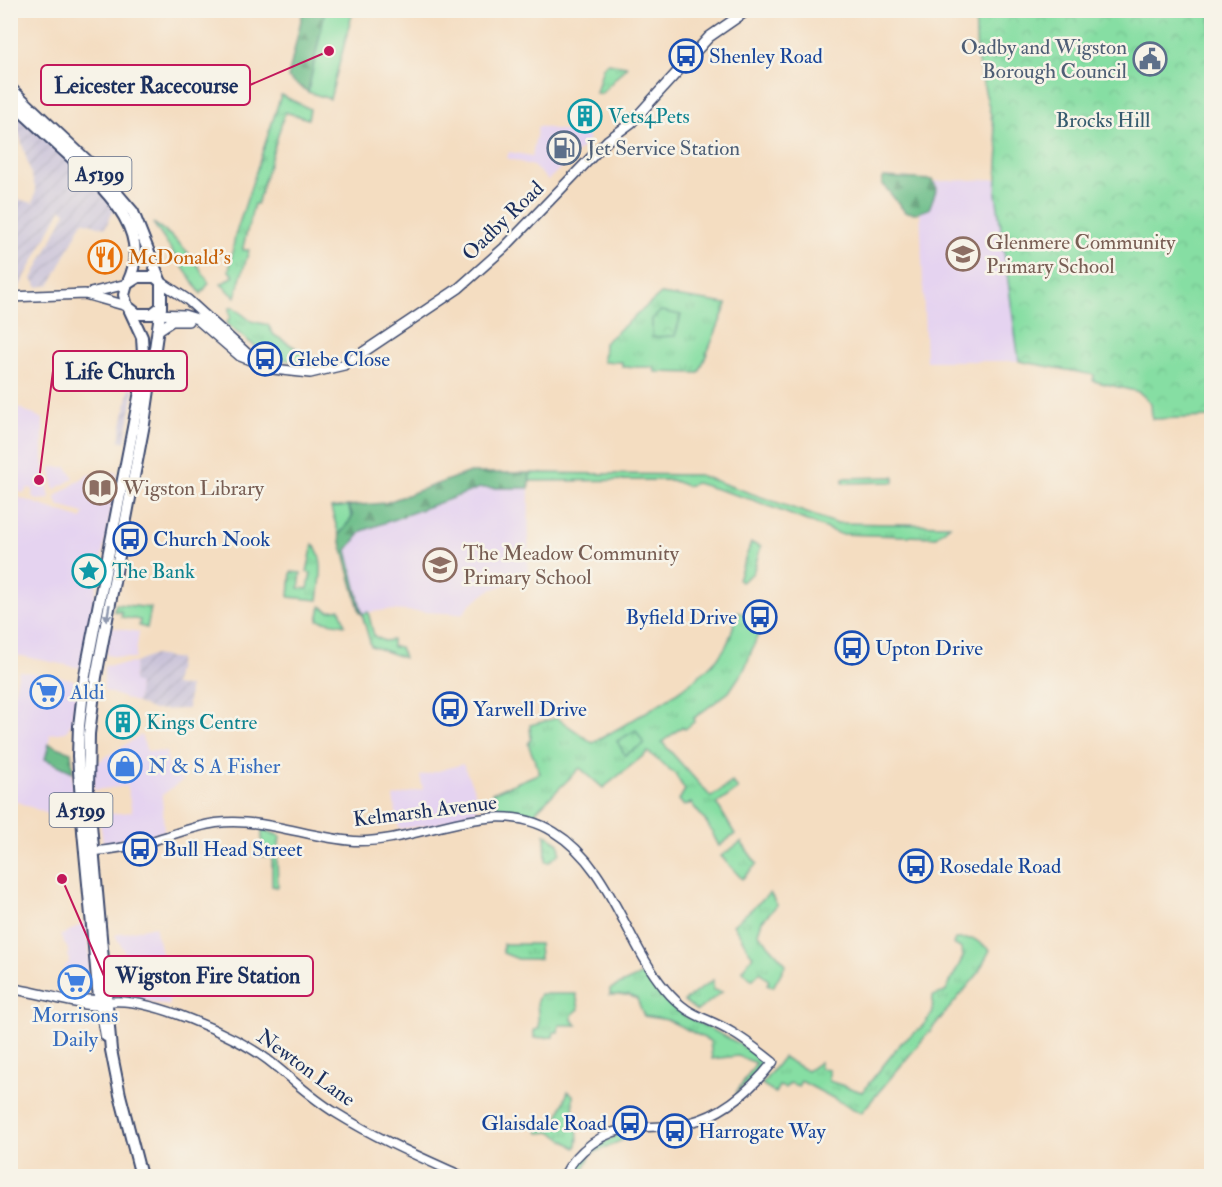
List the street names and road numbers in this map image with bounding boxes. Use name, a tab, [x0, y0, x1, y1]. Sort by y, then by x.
road number: A5199	[68, 157, 132, 191]
street label: Oadby Road	[456, 175, 550, 267]
street label: Kelmarsh Avenue	[352, 789, 499, 833]
road number: A5199	[50, 793, 112, 827]
street label: Newton Lane	[251, 1023, 361, 1113]

